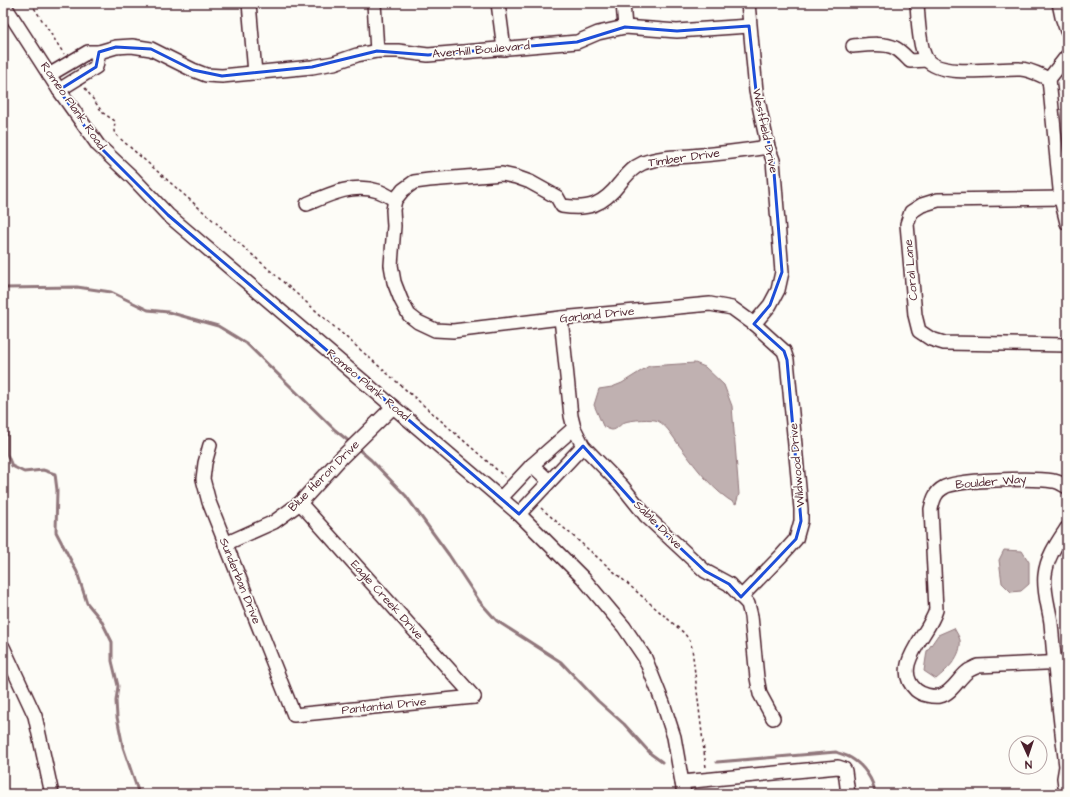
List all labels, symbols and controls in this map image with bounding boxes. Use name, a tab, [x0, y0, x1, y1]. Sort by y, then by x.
street label: Averhill Boulevard	[431, 37, 531, 63]
street label: Romeo Plank Road	[36, 58, 110, 154]
street label: Westfield Drive	[748, 87, 782, 175]
street label: Timber Drive	[647, 144, 721, 171]
street label: Coral Lane	[900, 238, 922, 301]
street label: Garland Drive	[559, 303, 636, 327]
street label: Romeo Plank Road	[323, 345, 413, 425]
street label: Wildwood Drive	[785, 422, 809, 508]
street label: Blue Heron Drive	[285, 436, 364, 515]
street label: Boulder Way	[955, 470, 1028, 495]
street label: Sable Drive	[630, 497, 687, 554]
street label: Sunderban Drive	[215, 535, 265, 627]
street label: Eagle Creek Drive	[346, 556, 428, 645]
street label: Pantantial Drive	[341, 693, 428, 719]
north arrow	[1008, 735, 1048, 775]
text: N	[1025, 757, 1032, 772]

